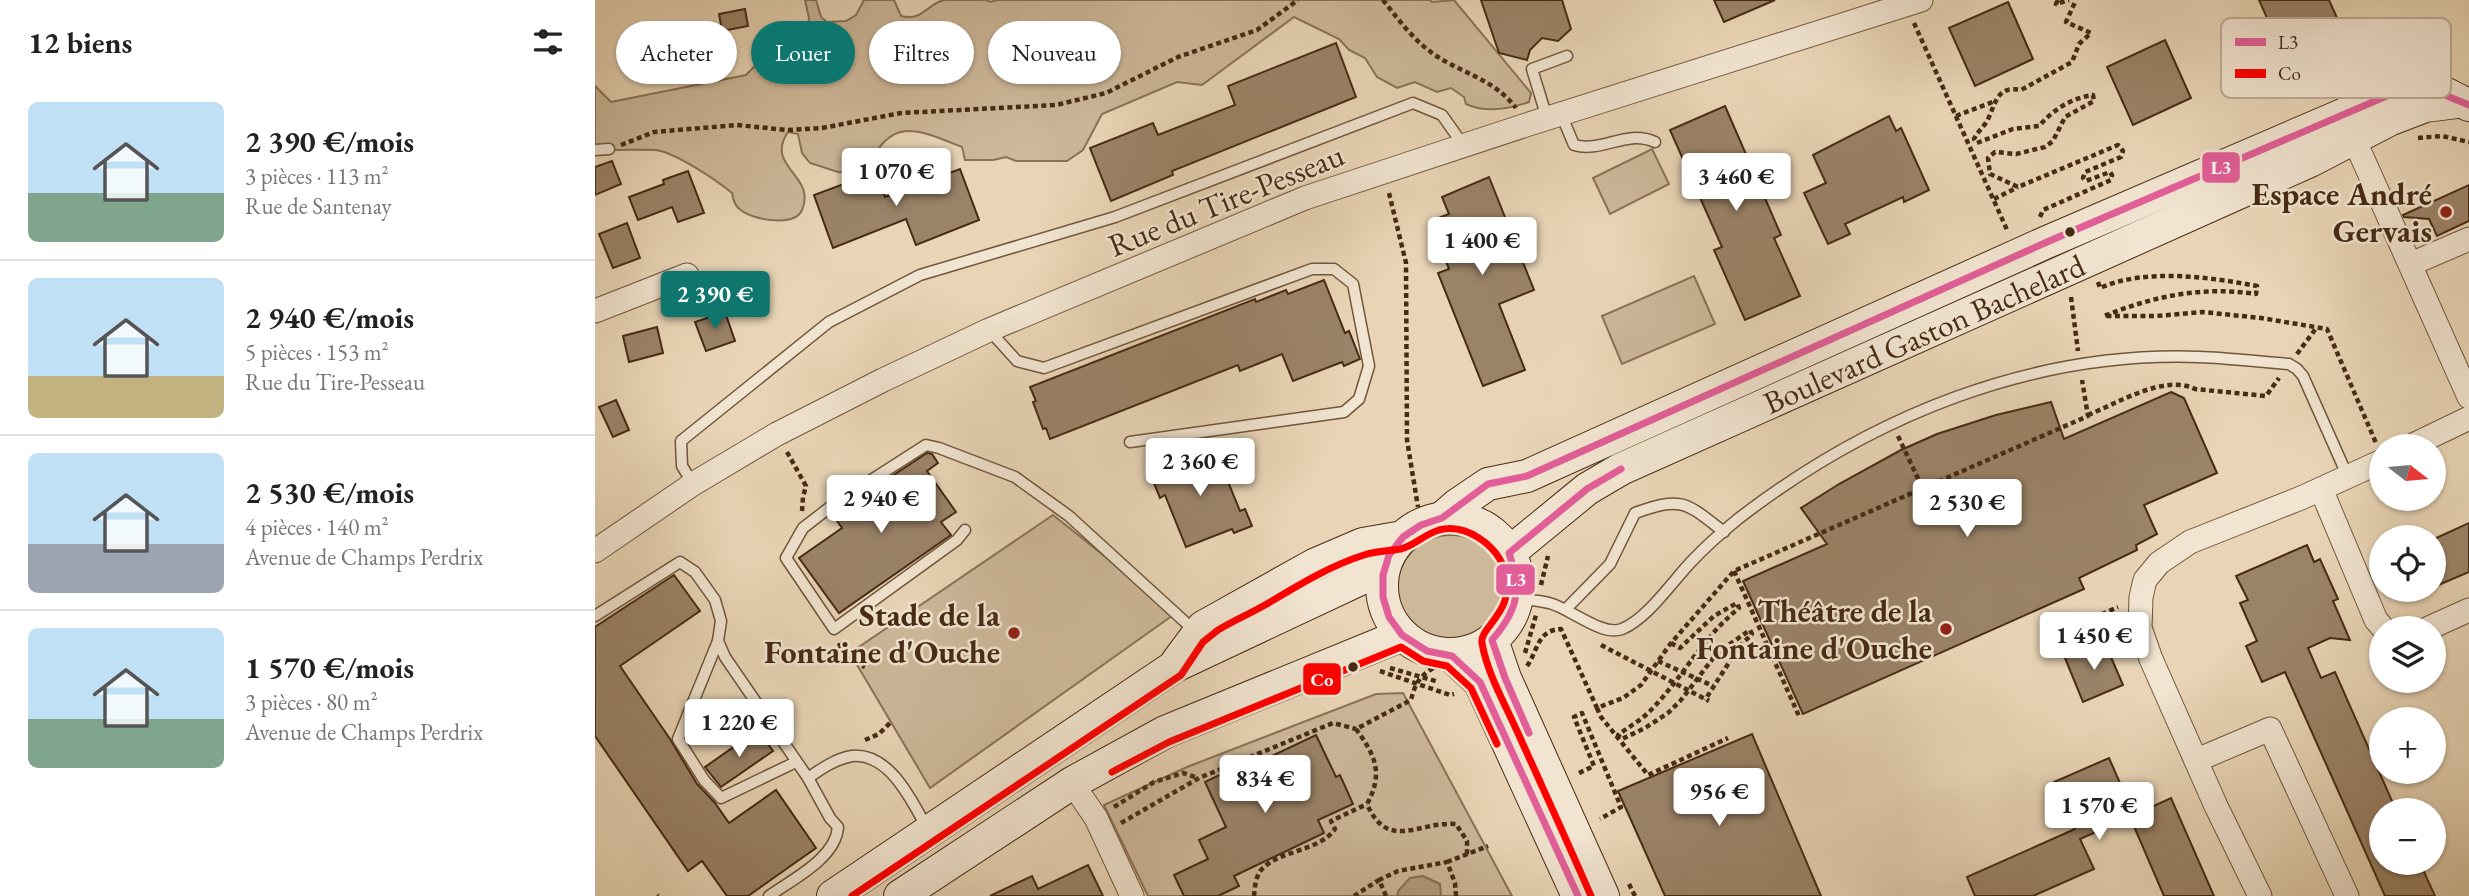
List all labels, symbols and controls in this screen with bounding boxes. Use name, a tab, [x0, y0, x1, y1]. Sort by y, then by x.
legend	[2221, 18, 2451, 98]
chip: Acheter	[616, 21, 737, 84]
chip: Louer	[751, 21, 855, 84]
chip: Filtres	[869, 21, 974, 84]
chip: Nouveau	[988, 21, 1121, 84]
text: 12 biens	[28, 23, 132, 62]
icon: filters	[529, 23, 567, 61]
text: L3	[2278, 30, 2298, 55]
text: Co	[2278, 61, 2301, 86]
text: 2 390 €/mois	[245, 122, 414, 161]
icon: home	[84, 130, 168, 214]
street label: Rue du Tire-Pesseau	[1102, 134, 1350, 266]
pin: 1 070 €	[831, 148, 961, 208]
line badge: L3	[2201, 151, 2241, 184]
pin: 3 460 €	[1671, 154, 1801, 213]
text: L3	[2210, 155, 2232, 180]
text: 1 070 €	[858, 156, 934, 186]
text: 3 pièces · 113 m²	[245, 161, 389, 191]
text: 3 460 €	[1698, 161, 1774, 191]
place label: Espace André Gervais	[2252, 173, 2432, 252]
text: Rue de Santenay	[245, 191, 392, 221]
marker: Espace André Gervais	[2438, 204, 2454, 220]
pin: 1 400 €	[1417, 218, 1547, 277]
text: 1 400 €	[1444, 225, 1520, 255]
unlabelled marker	[2063, 225, 2077, 239]
street label: Boulevard Gaston Bachelard	[1757, 244, 2092, 424]
pin: 2 390 €	[650, 272, 780, 331]
text: 2 390 €	[677, 279, 753, 309]
text: 2 940 €/mois	[245, 298, 414, 337]
icon: home	[84, 306, 168, 390]
text: 5 pièces · 153 m²	[245, 337, 389, 367]
text: Rue du Tire-Pesseau	[245, 367, 425, 397]
north arrow	[2369, 434, 2447, 511]
map controls	[2369, 434, 2446, 875]
pin: 2 360 €	[1135, 438, 1265, 498]
text: 2 360 €	[1162, 446, 1238, 476]
text: 2 530 €/mois	[245, 473, 414, 512]
pin: 2 940 €	[816, 476, 946, 535]
pin: 2 530 €	[1902, 480, 2032, 539]
icon: home	[84, 481, 168, 565]
text: 2 940 €	[843, 483, 919, 513]
text: 2 530 €	[1929, 487, 2005, 517]
text: 4 pièces · 140 m²	[245, 512, 389, 542]
button: locate	[2369, 525, 2446, 602]
text: Avenue de Champs Perdrix	[245, 542, 483, 572]
line badge: L3	[1495, 563, 1536, 596]
text: L3	[1505, 567, 1527, 592]
place label: Théâtre de la Fontaine d'Ouche	[1696, 590, 1933, 669]
place label: Stade de la Fontaine d'Ouche	[764, 594, 1001, 673]
pin: 1 450 €	[2029, 612, 2159, 672]
button: layers	[2369, 616, 2446, 693]
text: 1 450 €	[2056, 620, 2132, 650]
marker: Théâtre de la Fontaine d'Ouche	[1938, 621, 1954, 637]
marker: Stade de la Fontaine d'Ouche	[1006, 625, 1022, 641]
text: 1 570 €/mois	[245, 648, 414, 687]
icon: home	[84, 656, 168, 740]
unlabelled marker	[1346, 660, 1360, 674]
line badge: Co	[1302, 662, 1342, 696]
text: Co	[1310, 667, 1334, 692]
text: 3 pièces · 80 m²	[245, 687, 378, 717]
pin: 1 220 €	[674, 700, 804, 759]
text: 1 220 €	[701, 707, 777, 737]
button: +	[2369, 707, 2446, 784]
text: Avenue de Champs Perdrix	[245, 717, 483, 747]
pin: 834 €	[1216, 756, 1314, 815]
text: 834 €	[1236, 763, 1294, 793]
pin: 956 €	[1670, 768, 1768, 828]
text: 956 €	[1690, 776, 1748, 806]
pin: 1 570 €	[2034, 782, 2164, 842]
text: 1 570 €	[2061, 790, 2137, 820]
button: −	[2369, 798, 2446, 875]

